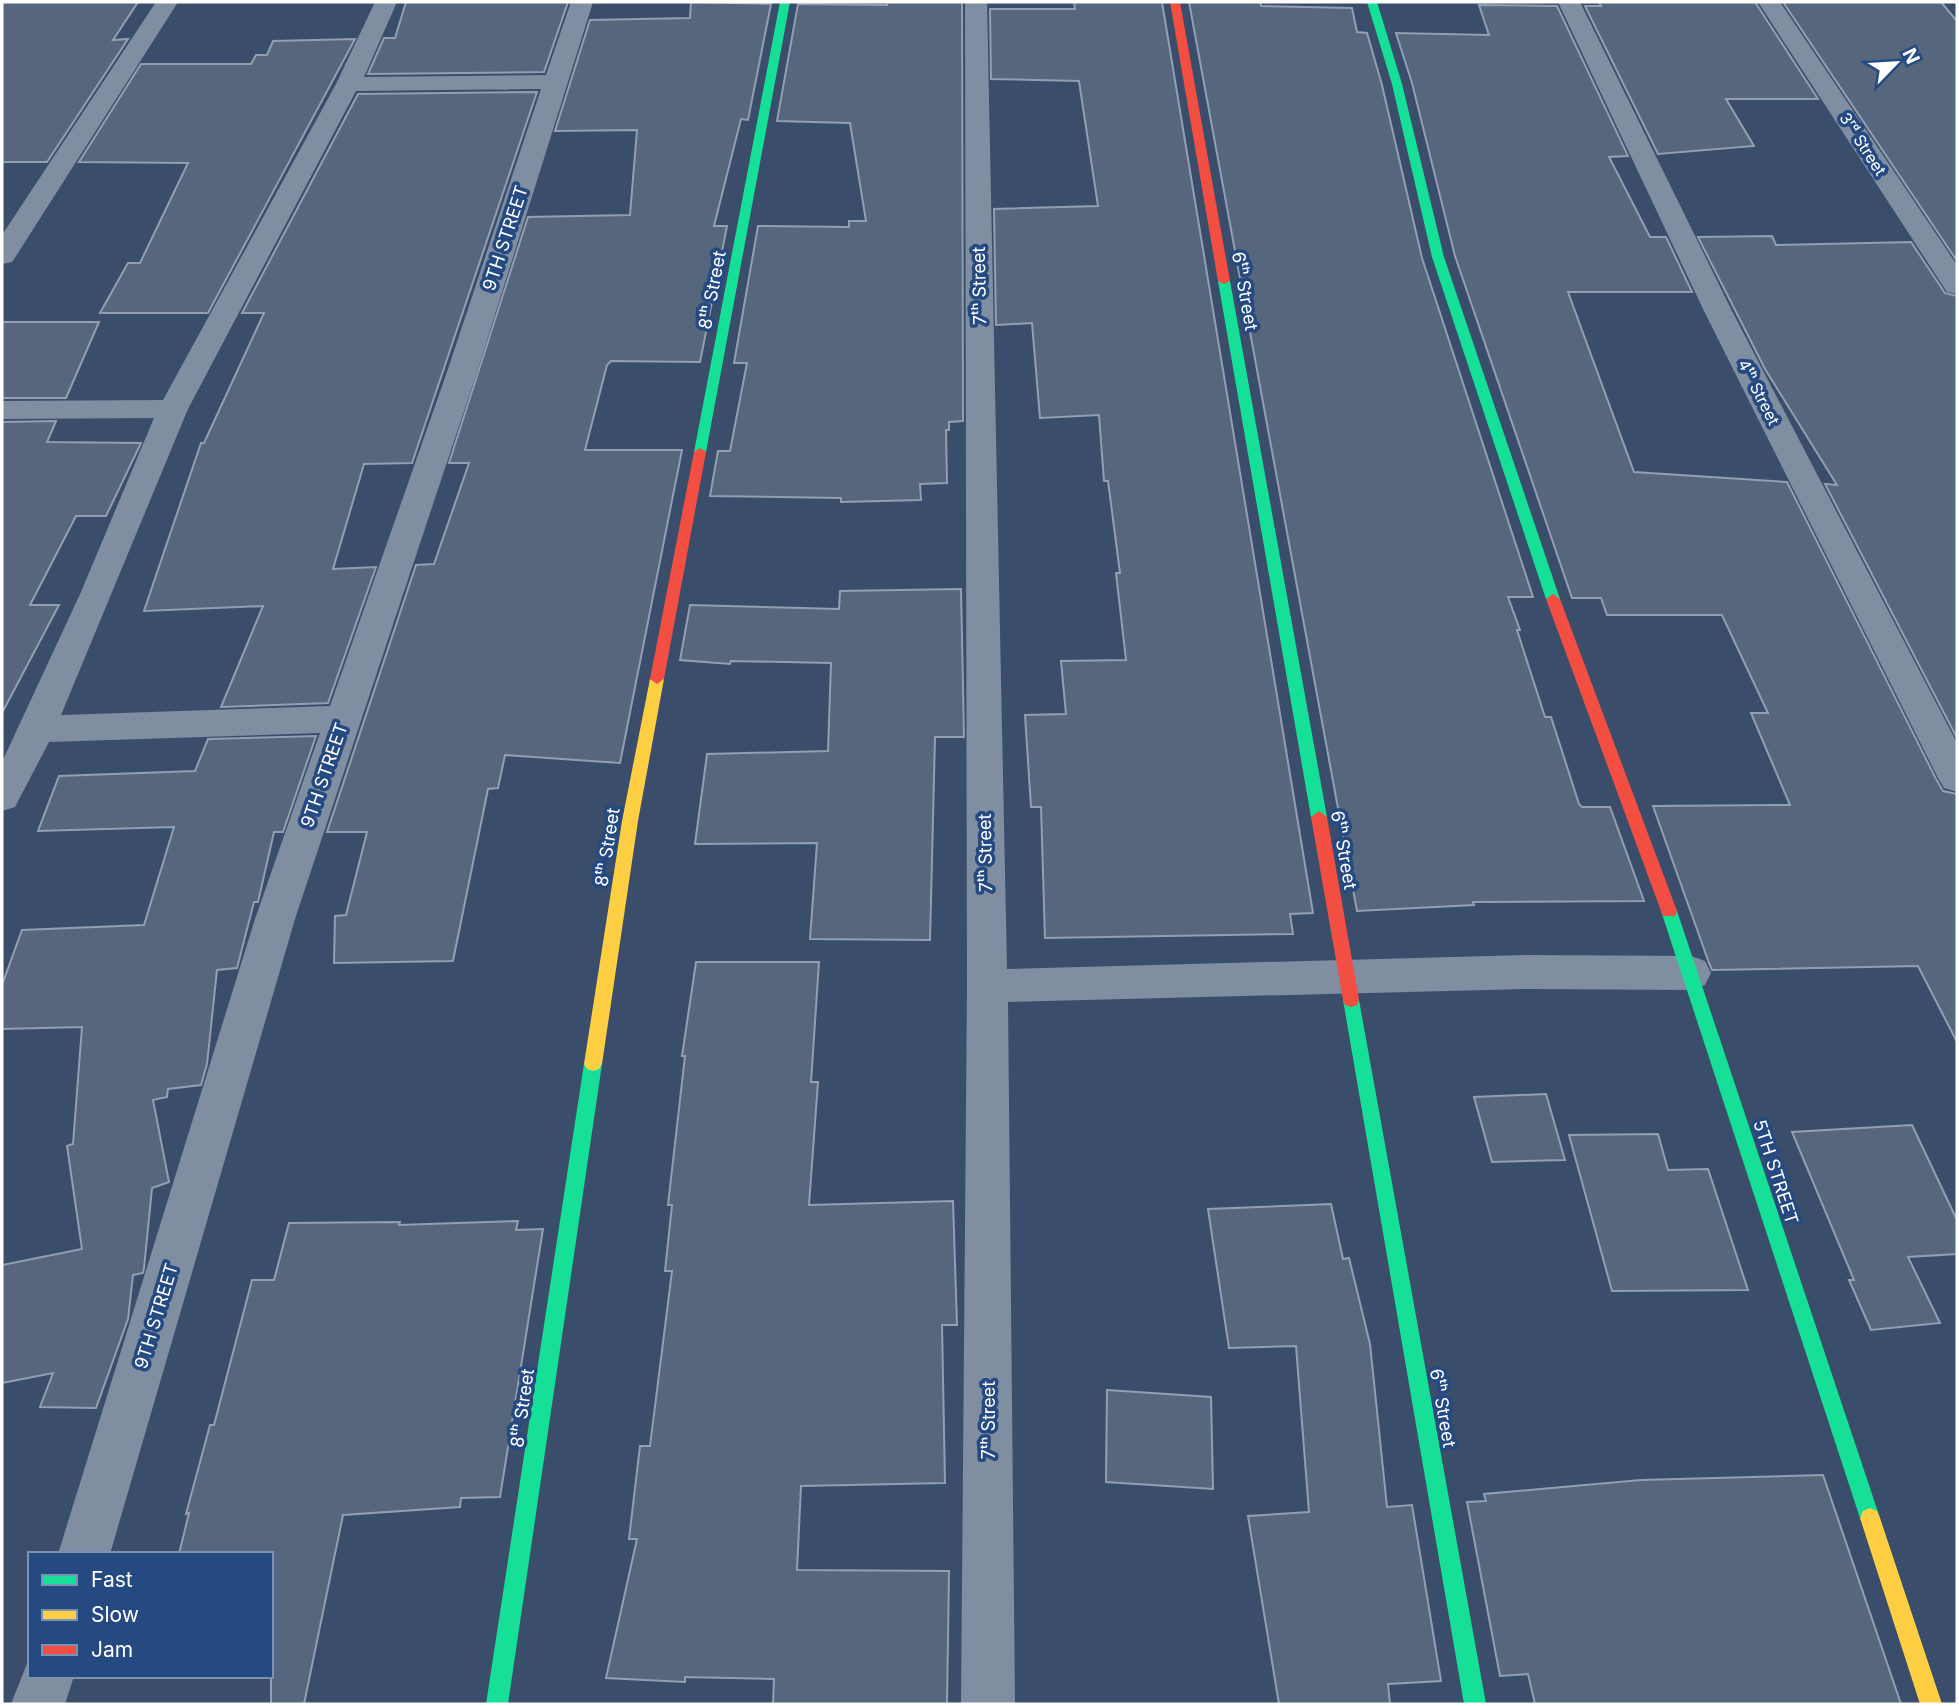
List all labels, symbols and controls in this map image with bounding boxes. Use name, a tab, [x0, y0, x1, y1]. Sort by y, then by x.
north arrow	[1861, 28, 1931, 98]
text: N	[1897, 45, 1924, 67]
street label: 3ʳᵈ Street	[1835, 109, 1891, 179]
street label: 9TH STREET	[478, 183, 532, 293]
street label: 7ᵗʰ Street	[968, 247, 990, 325]
street label: 8ᵗʰ Street	[694, 249, 730, 331]
street label: 6ᵗʰ Street	[1228, 250, 1262, 332]
street label: 4ᵗʰ Street	[1734, 356, 1784, 428]
street label: 9TH STREET	[296, 720, 352, 830]
street label: 8ᵗʰ Street	[590, 806, 624, 888]
street label: 6ᵗʰ Street	[1327, 809, 1361, 891]
street label: 7ᵗʰ Street	[974, 814, 996, 892]
street label: 5TH STREET	[1749, 1117, 1803, 1227]
street label: 9TH STREET	[130, 1261, 182, 1371]
street label: 8ᵗʰ Street	[506, 1367, 538, 1449]
street label: 6ᵗʰ Street	[1426, 1367, 1460, 1449]
street label: 7ᵗʰ Street	[978, 1381, 999, 1459]
legend	[28, 1552, 273, 1678]
text: Fast	[91, 1567, 133, 1592]
text: Slow	[91, 1602, 139, 1627]
text: Jam	[91, 1637, 133, 1662]

